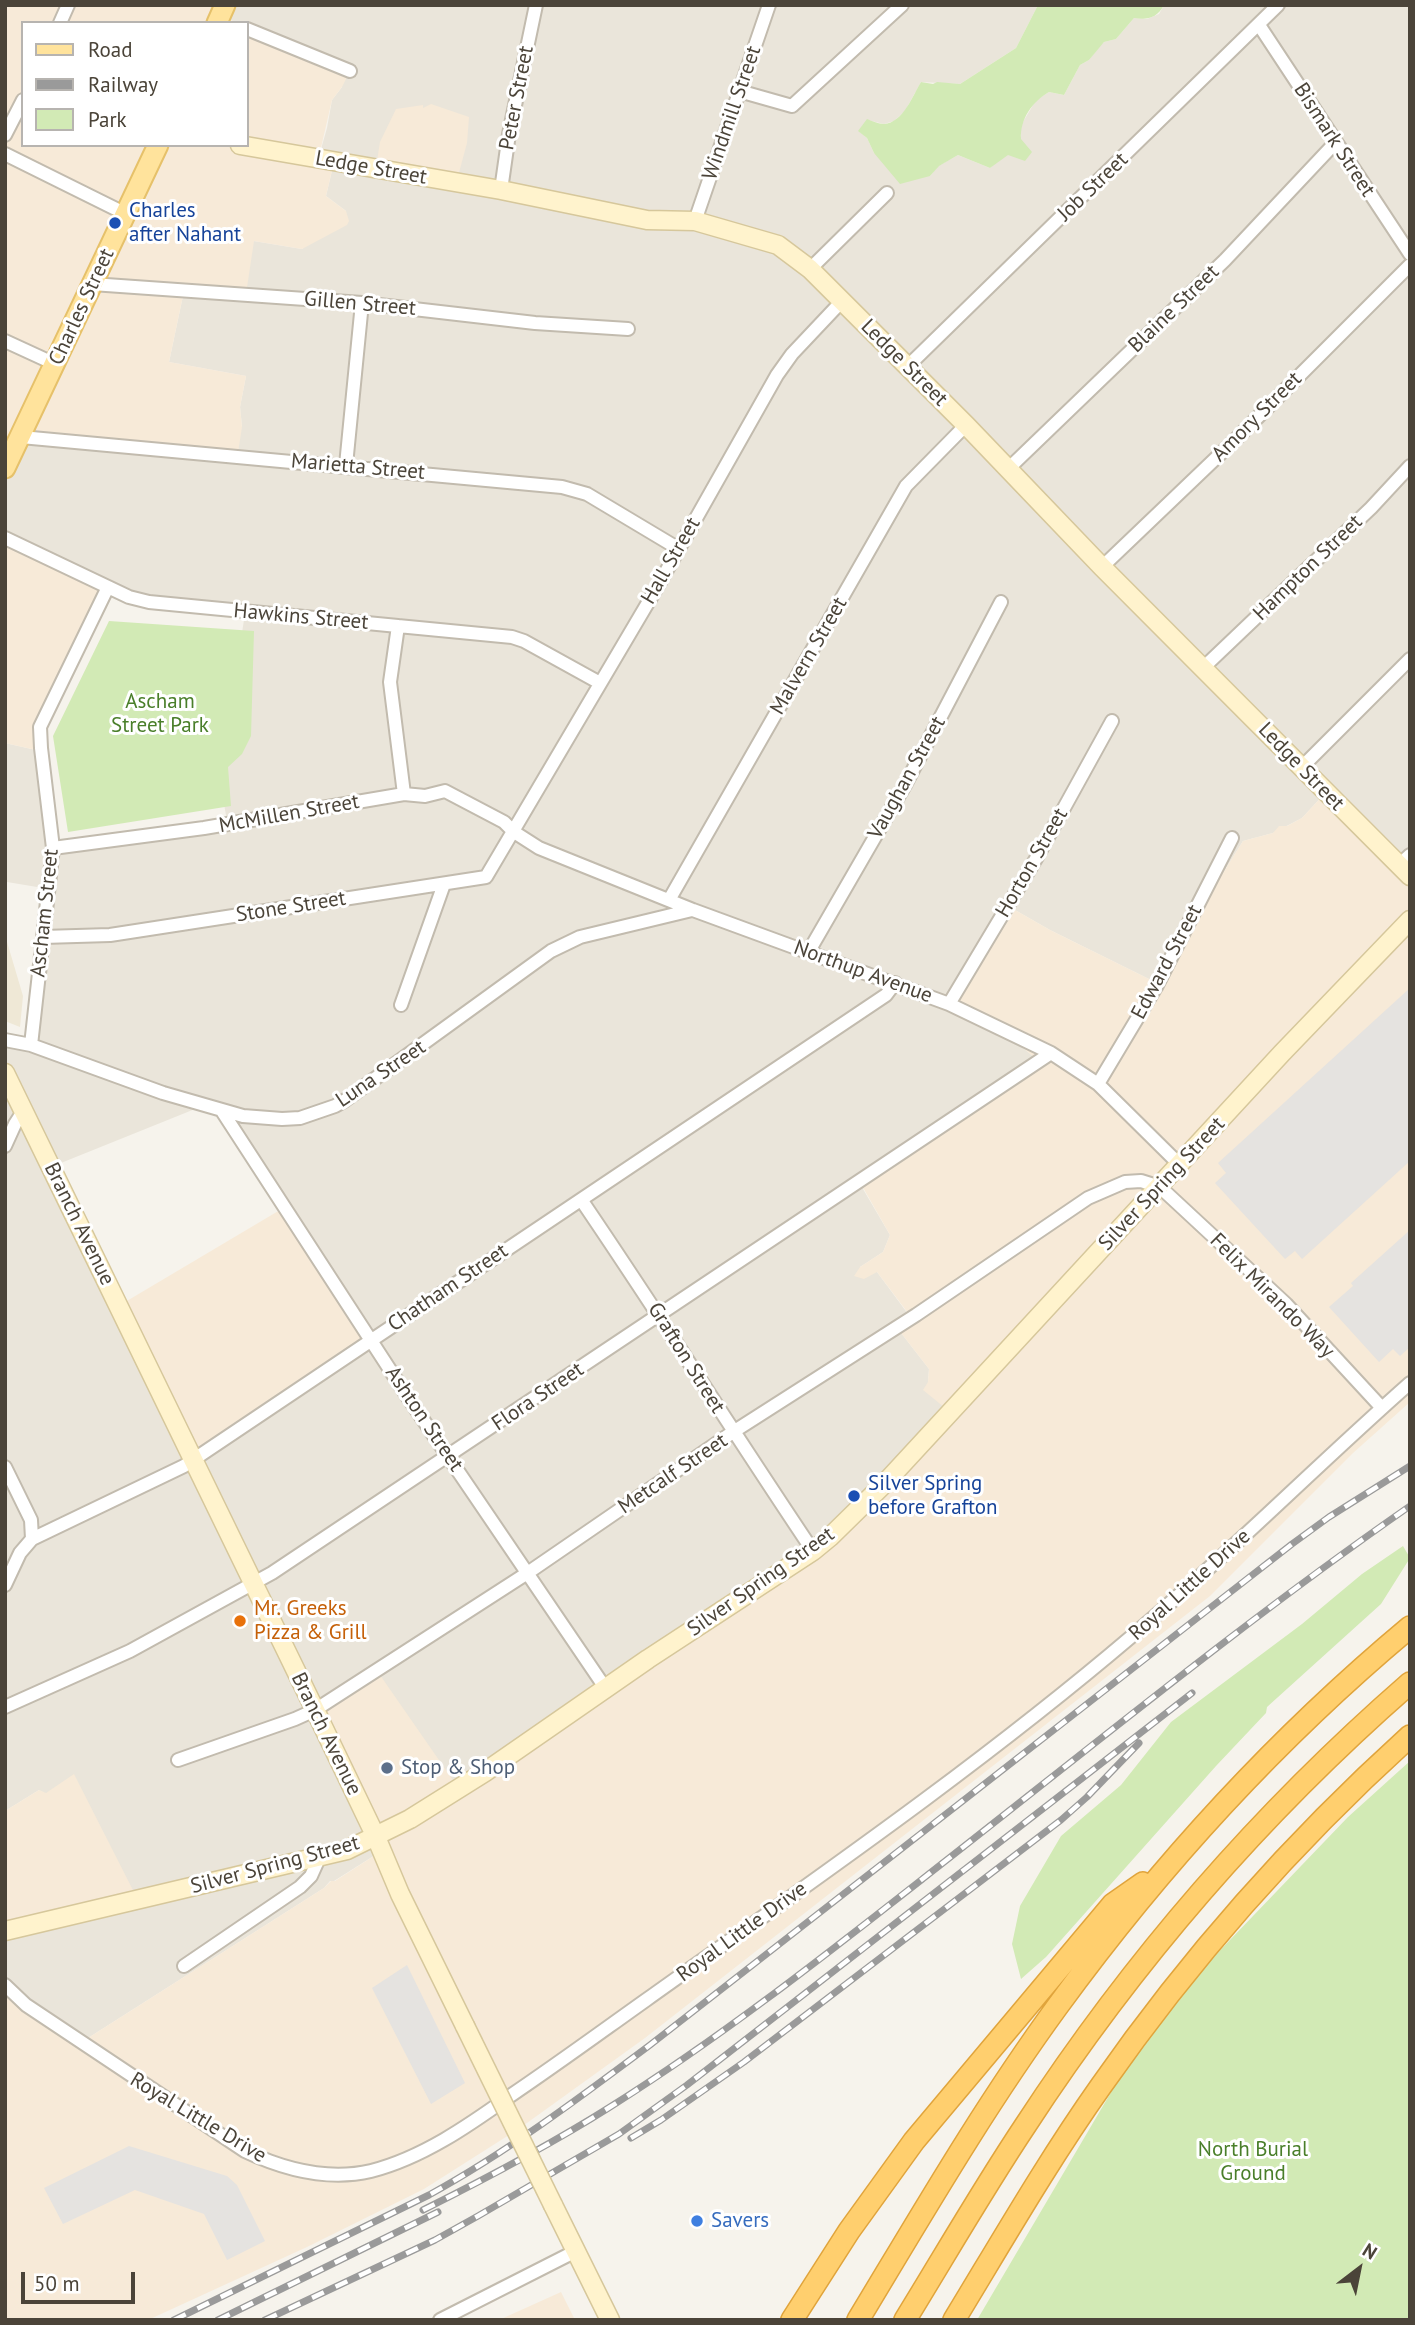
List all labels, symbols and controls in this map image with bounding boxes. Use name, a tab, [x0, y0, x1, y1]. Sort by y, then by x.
legend	[21, 21, 248, 147]
text: Road	[88, 36, 132, 63]
street label: Windmill Street	[697, 43, 767, 183]
street label: Peter Street	[495, 44, 539, 152]
text: Railway	[88, 71, 158, 98]
street label: Bismark Street	[1288, 78, 1380, 202]
text: Park	[88, 106, 127, 133]
street label: Ledge Street	[313, 146, 429, 190]
street label: Job Street	[1053, 147, 1133, 227]
place label: Charles after Nahant	[129, 198, 241, 248]
marker: Charles after Nahant	[107, 215, 123, 231]
street label: Charles Street	[44, 245, 120, 369]
street label: Blaine Street	[1124, 260, 1224, 358]
street label: Gillen Street	[303, 287, 417, 321]
street label: Ledge Street	[855, 314, 953, 412]
street label: Amory Street	[1207, 367, 1307, 467]
street label: Marietta Street	[290, 449, 426, 485]
street label: Hampton Street	[1248, 510, 1368, 626]
street label: Hall Street	[636, 513, 706, 609]
street label: Malvern Street	[765, 593, 853, 719]
street label: Hawkins Street	[233, 599, 369, 635]
park label: Ascham Street Park	[111, 689, 209, 739]
street label: Vaughan Street	[863, 712, 951, 844]
street label: Ledge Street	[1253, 718, 1349, 816]
street label: McMillen Street	[217, 789, 361, 839]
street label: Horton Street	[991, 804, 1073, 922]
street label: Ascham Street	[26, 848, 64, 978]
street label: Stone Street	[234, 886, 348, 928]
street label: Edward Street	[1126, 900, 1208, 1024]
street label: Northup Avenue	[790, 935, 936, 1009]
street label: Luna Street	[331, 1035, 431, 1113]
street label: Silver Spring Street	[1094, 1112, 1230, 1256]
street label: Branch Avenue	[38, 1159, 120, 1289]
street label: Felix Mirando Way	[1204, 1228, 1340, 1364]
street label: Chatham Street	[383, 1239, 513, 1337]
street label: Grafton Street	[642, 1298, 730, 1418]
street label: Flora Street	[487, 1357, 589, 1437]
street label: Ashton Street	[380, 1362, 468, 1476]
street label: Metcalf Street	[614, 1428, 732, 1520]
place label: Silver Spring before Grafton	[868, 1471, 998, 1521]
marker: Silver Spring before Grafton	[846, 1488, 862, 1504]
street label: Silver Spring Street	[683, 1522, 839, 1642]
street label: Royal Little Drive	[1124, 1524, 1256, 1646]
place label: Mr. Greeks Pizza & Grill	[254, 1596, 367, 1646]
marker: Mr. Greeks Pizza & Grill	[232, 1613, 248, 1629]
street label: Branch Avenue	[285, 1669, 367, 1799]
place label: Stop & Shop	[401, 1755, 515, 1781]
marker: Stop & Shop	[379, 1760, 395, 1776]
street label: Silver Spring Street	[188, 1830, 362, 1900]
street label: Royal Little Drive	[672, 1876, 812, 1988]
street label: Royal Little Drive	[125, 2067, 271, 2169]
park label: North Burial Ground	[1198, 2137, 1308, 2187]
place label: Savers	[711, 2208, 769, 2234]
marker: Savers	[689, 2213, 705, 2229]
north arrow	[1324, 2234, 1394, 2304]
text: N	[1358, 2238, 1382, 2265]
scale bar	[24, 2258, 138, 2302]
text: 50 m	[34, 2270, 80, 2297]

